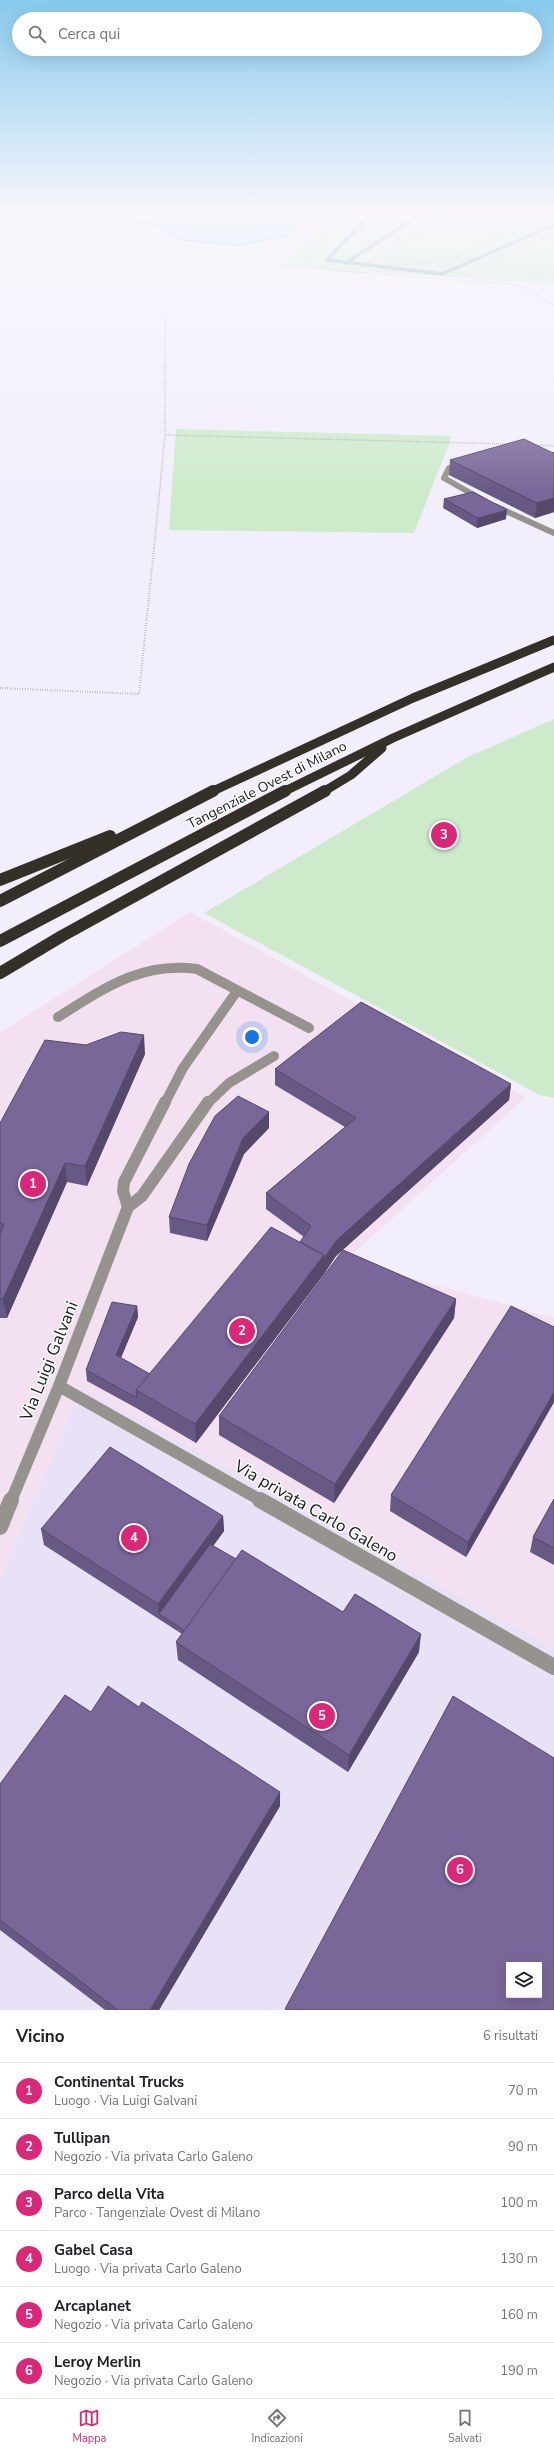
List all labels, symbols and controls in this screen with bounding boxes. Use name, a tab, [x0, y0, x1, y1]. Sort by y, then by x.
search box	[12, 12, 542, 56]
icon: search	[26, 23, 48, 45]
text: Cerca qui	[58, 24, 120, 44]
street label: Tangenziale Ovest di Milano	[184, 736, 350, 834]
pin: 3	[431, 820, 457, 850]
your location	[242, 1027, 262, 1047]
pin: 1	[20, 1169, 46, 1199]
street label: Via Luigi Galvani	[14, 1298, 83, 1425]
pin: 2	[229, 1316, 255, 1346]
street label: Via privata Carlo Galeno	[229, 1454, 402, 1567]
pin: 4	[121, 1523, 147, 1553]
pin: 5	[309, 1701, 335, 1731]
pin: 6	[447, 1855, 473, 1885]
map controls	[506, 1962, 542, 1998]
button: layers	[506, 1962, 542, 1998]
text: Vicino	[16, 2025, 65, 2048]
text: 6 risultati	[483, 2027, 538, 2045]
text: Continental Trucks	[54, 2072, 184, 2092]
text: 1	[25, 2082, 33, 2100]
text: 70 m	[508, 2082, 538, 2100]
text: Luogo · Via Luigi Galvani	[54, 2092, 197, 2110]
text: Tullipan	[54, 2128, 110, 2148]
text: 2	[25, 2138, 33, 2156]
text: 90 m	[508, 2138, 538, 2156]
text: Negozio · Via privata Carlo Galeno	[54, 2148, 253, 2166]
text: Parco della Vita	[54, 2184, 164, 2204]
text: 3	[25, 2194, 33, 2212]
text: 100 m	[500, 2194, 538, 2212]
text: Parco · Tangenziale Ovest di Milano	[54, 2204, 260, 2222]
text: Gabel Casa	[54, 2240, 133, 2260]
text: 4	[25, 2250, 33, 2268]
text: 130 m	[500, 2250, 538, 2268]
text: Luogo · Via privata Carlo Galeno	[54, 2260, 242, 2278]
text: Arcaplanet	[54, 2296, 131, 2316]
text: 5	[25, 2306, 33, 2324]
text: 160 m	[500, 2306, 538, 2324]
text: Negozio · Via privata Carlo Galeno	[54, 2316, 253, 2334]
text: Leroy Merlin	[54, 2352, 141, 2372]
text: 6	[25, 2362, 33, 2380]
text: 190 m	[500, 2362, 538, 2380]
text: Negozio · Via privata Carlo Galeno	[54, 2372, 253, 2390]
tab: Mappa	[73, 2407, 106, 2446]
tab: Indicazioni	[251, 2407, 303, 2446]
tab: Salvati	[448, 2407, 481, 2446]

